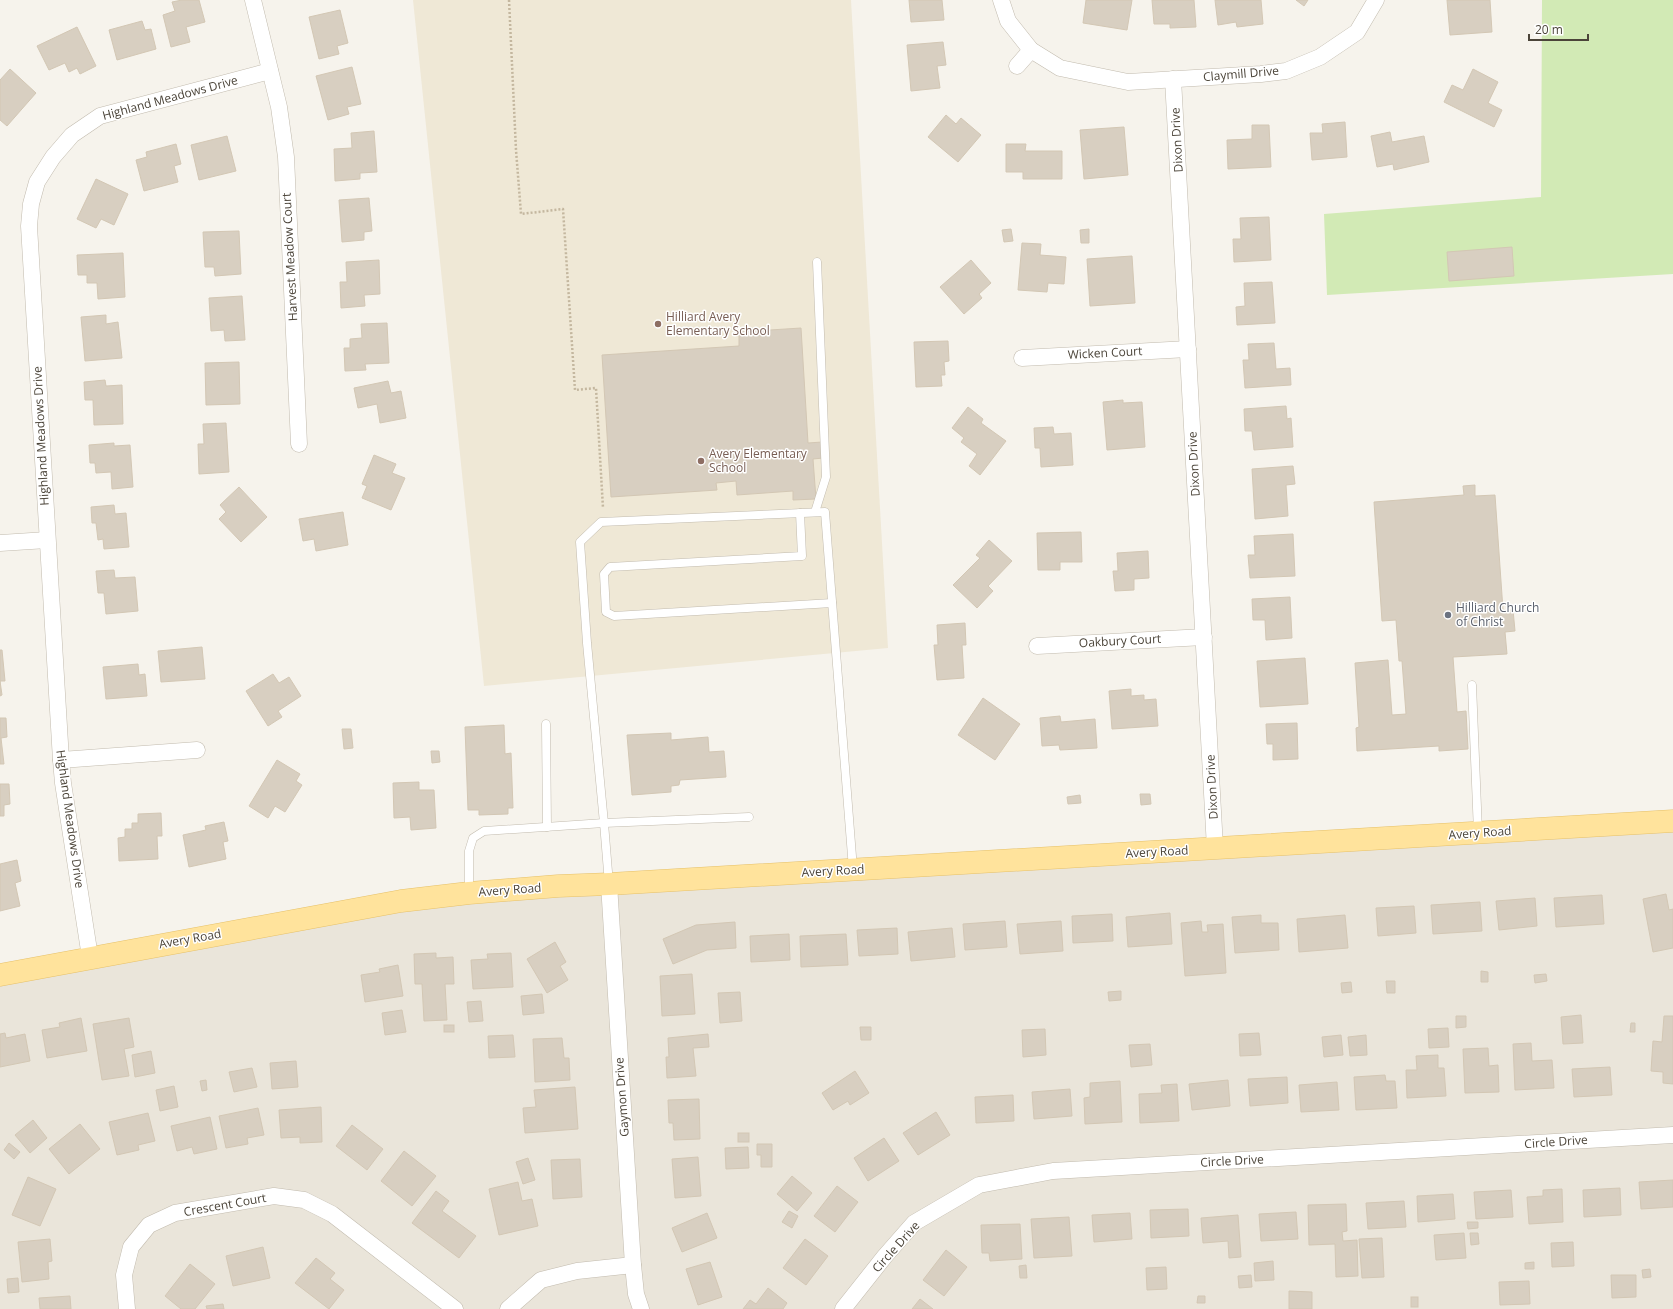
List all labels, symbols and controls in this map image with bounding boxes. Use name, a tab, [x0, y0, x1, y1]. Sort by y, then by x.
scale bar	[1529, 16, 1588, 42]
text: 20 m	[1535, 21, 1563, 38]
street label: Claymill Drive	[1202, 62, 1280, 85]
street label: Highland Meadows Drive	[100, 71, 240, 124]
street label: Dixon Drive	[1166, 107, 1187, 173]
street label: Harvest Meadow Court	[278, 192, 301, 322]
place label: Hilliard Avery Elementary School	[666, 308, 770, 339]
marker: Hilliard Avery Elementary School	[653, 319, 663, 329]
street label: Wicken Court	[1067, 342, 1143, 363]
street label: Highland Meadows Drive	[28, 366, 53, 506]
street label: Dixon Drive	[1183, 431, 1204, 497]
place label: Avery Elementary School	[709, 445, 808, 476]
marker: Avery Elementary School	[696, 456, 706, 466]
place label: Hilliard Church of Christ	[1456, 599, 1539, 630]
marker: Hilliard Church of Christ	[1443, 610, 1453, 620]
street label: Oakbury Court	[1078, 630, 1162, 651]
street label: Highland Meadows Drive	[52, 749, 89, 889]
street label: Dixon Drive	[1201, 754, 1222, 820]
street label: Avery Road	[1448, 822, 1512, 843]
street label: Avery Road	[1125, 841, 1189, 862]
street label: Avery Road	[801, 860, 865, 881]
street label: Avery Road	[478, 879, 542, 900]
street label: Avery Road	[157, 925, 222, 952]
street label: Gaymon Drive	[610, 1056, 633, 1137]
street label: Circle Drive	[1524, 1131, 1588, 1152]
street label: Circle Drive	[1200, 1150, 1264, 1171]
street label: Crescent Court	[182, 1189, 267, 1220]
street label: Circle Drive	[868, 1217, 923, 1276]

